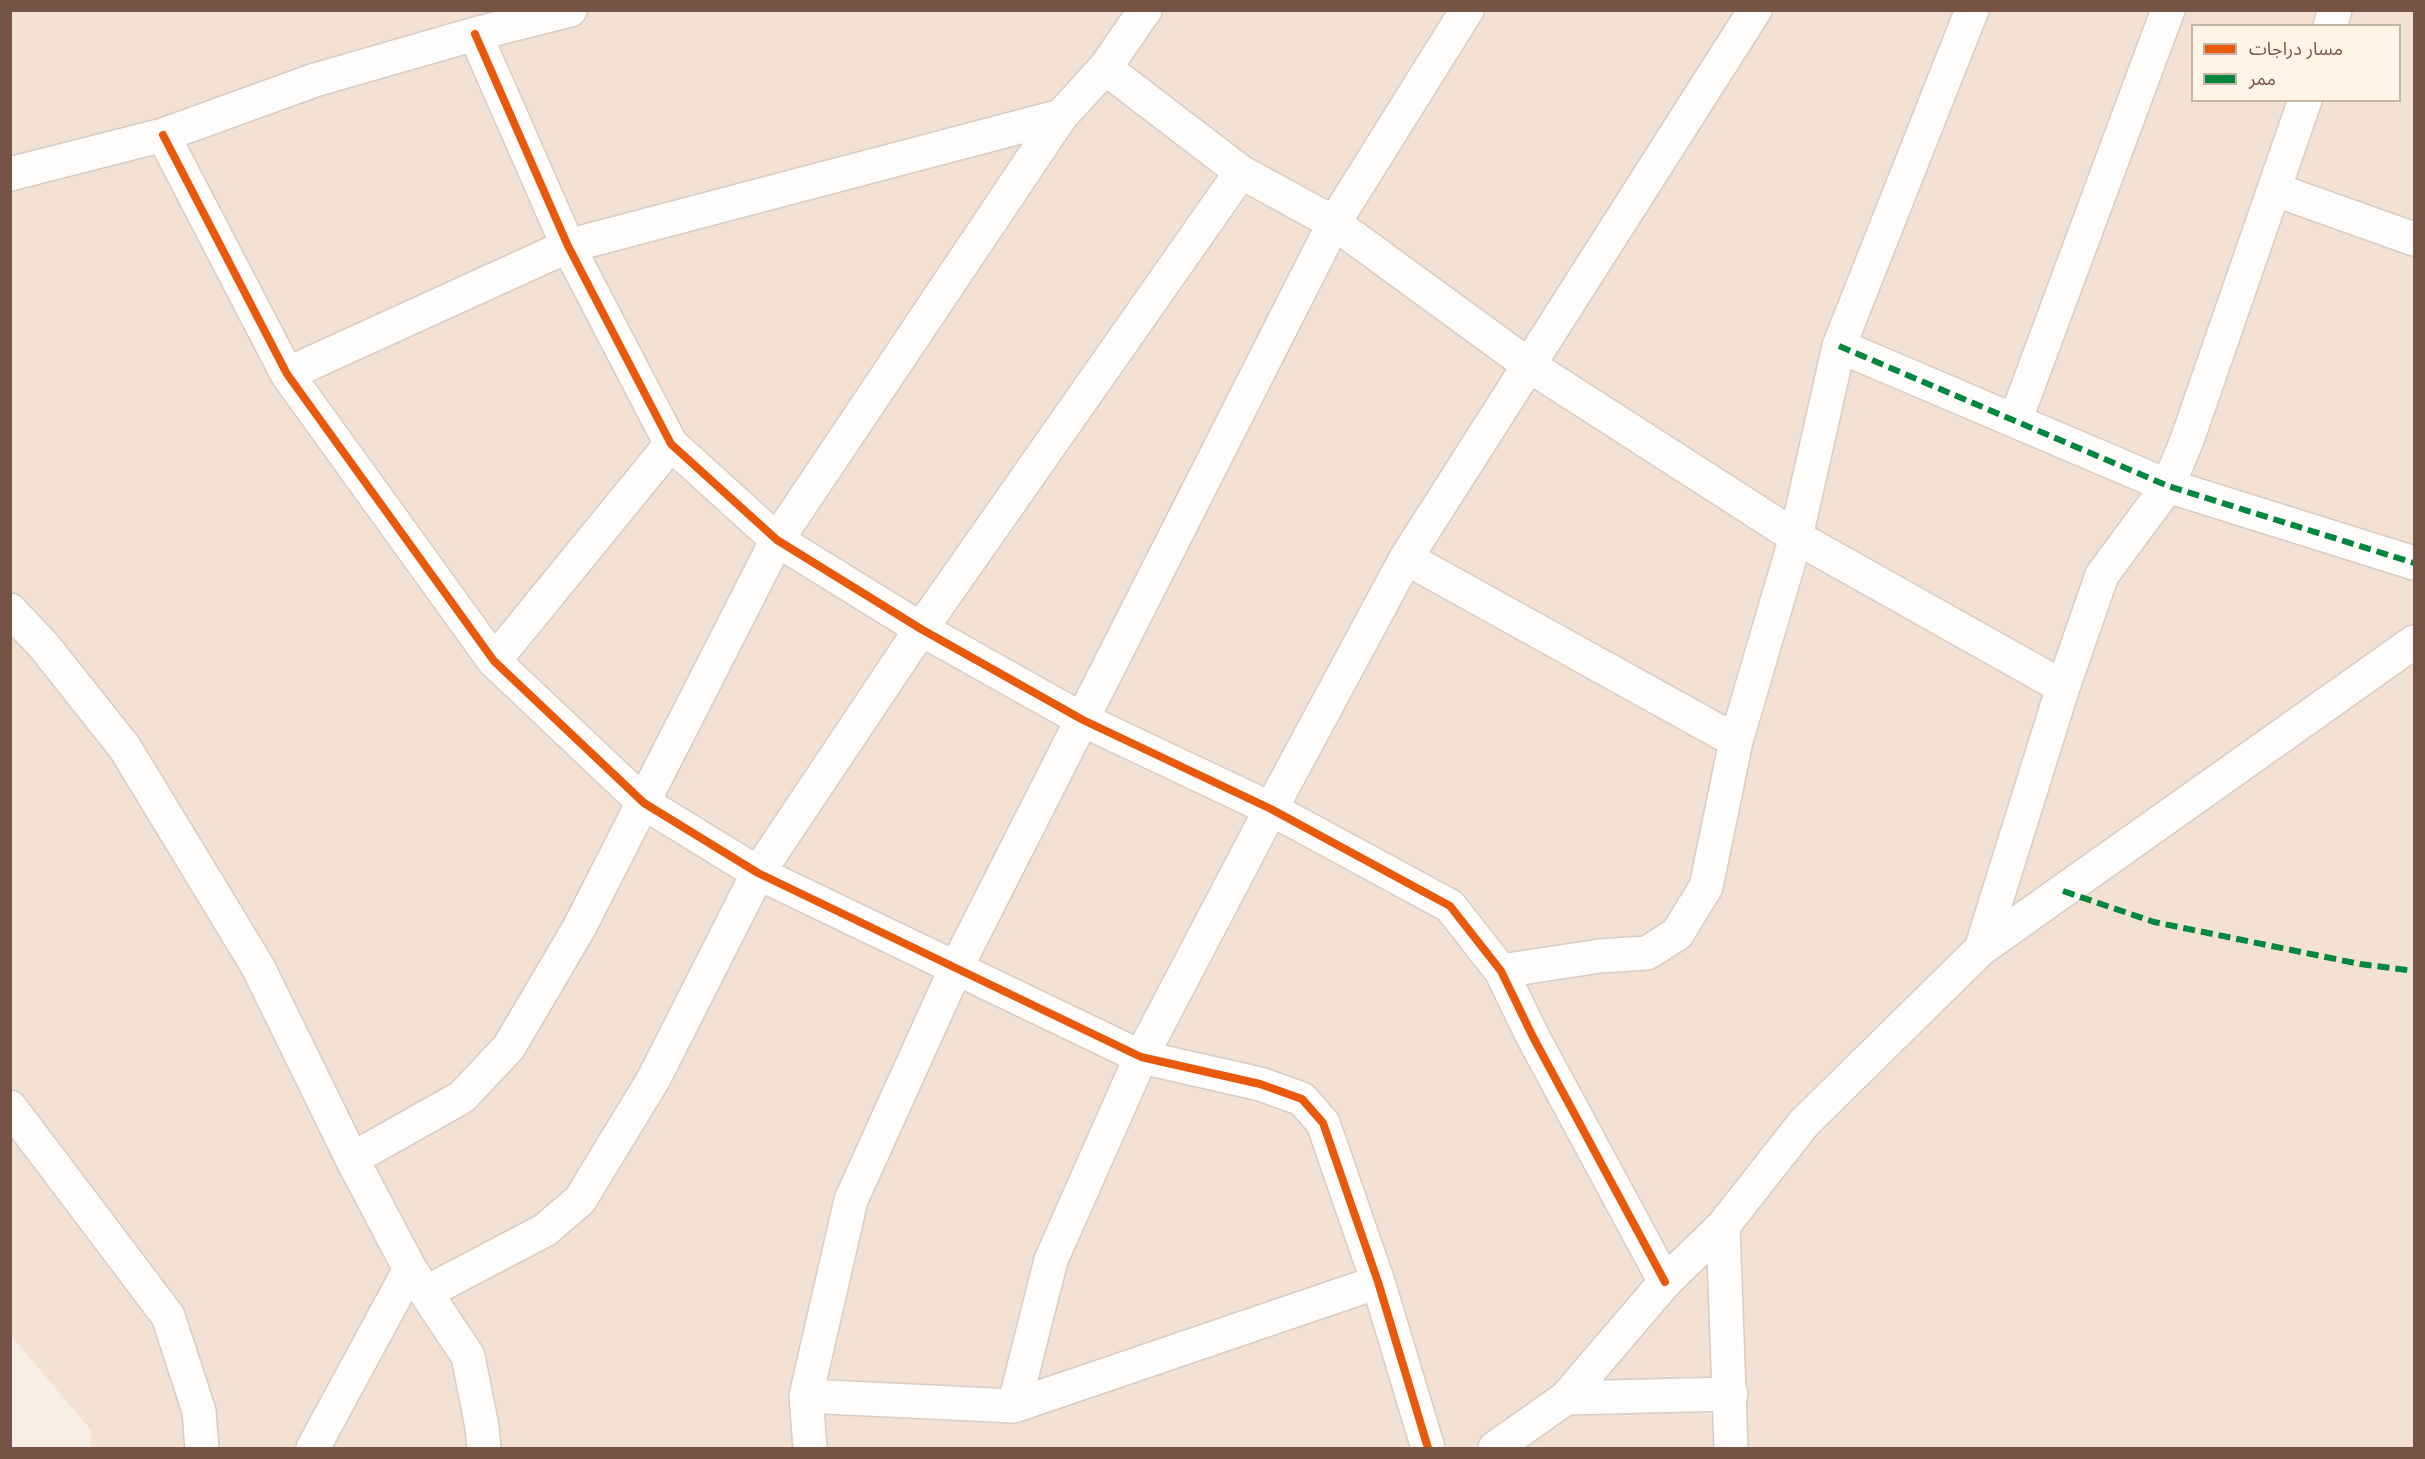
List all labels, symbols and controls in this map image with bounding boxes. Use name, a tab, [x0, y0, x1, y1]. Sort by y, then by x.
legend	[2191, 24, 2401, 102]
text: مسار دراجات	[2249, 36, 2343, 60]
text: ممر	[2249, 66, 2276, 90]

